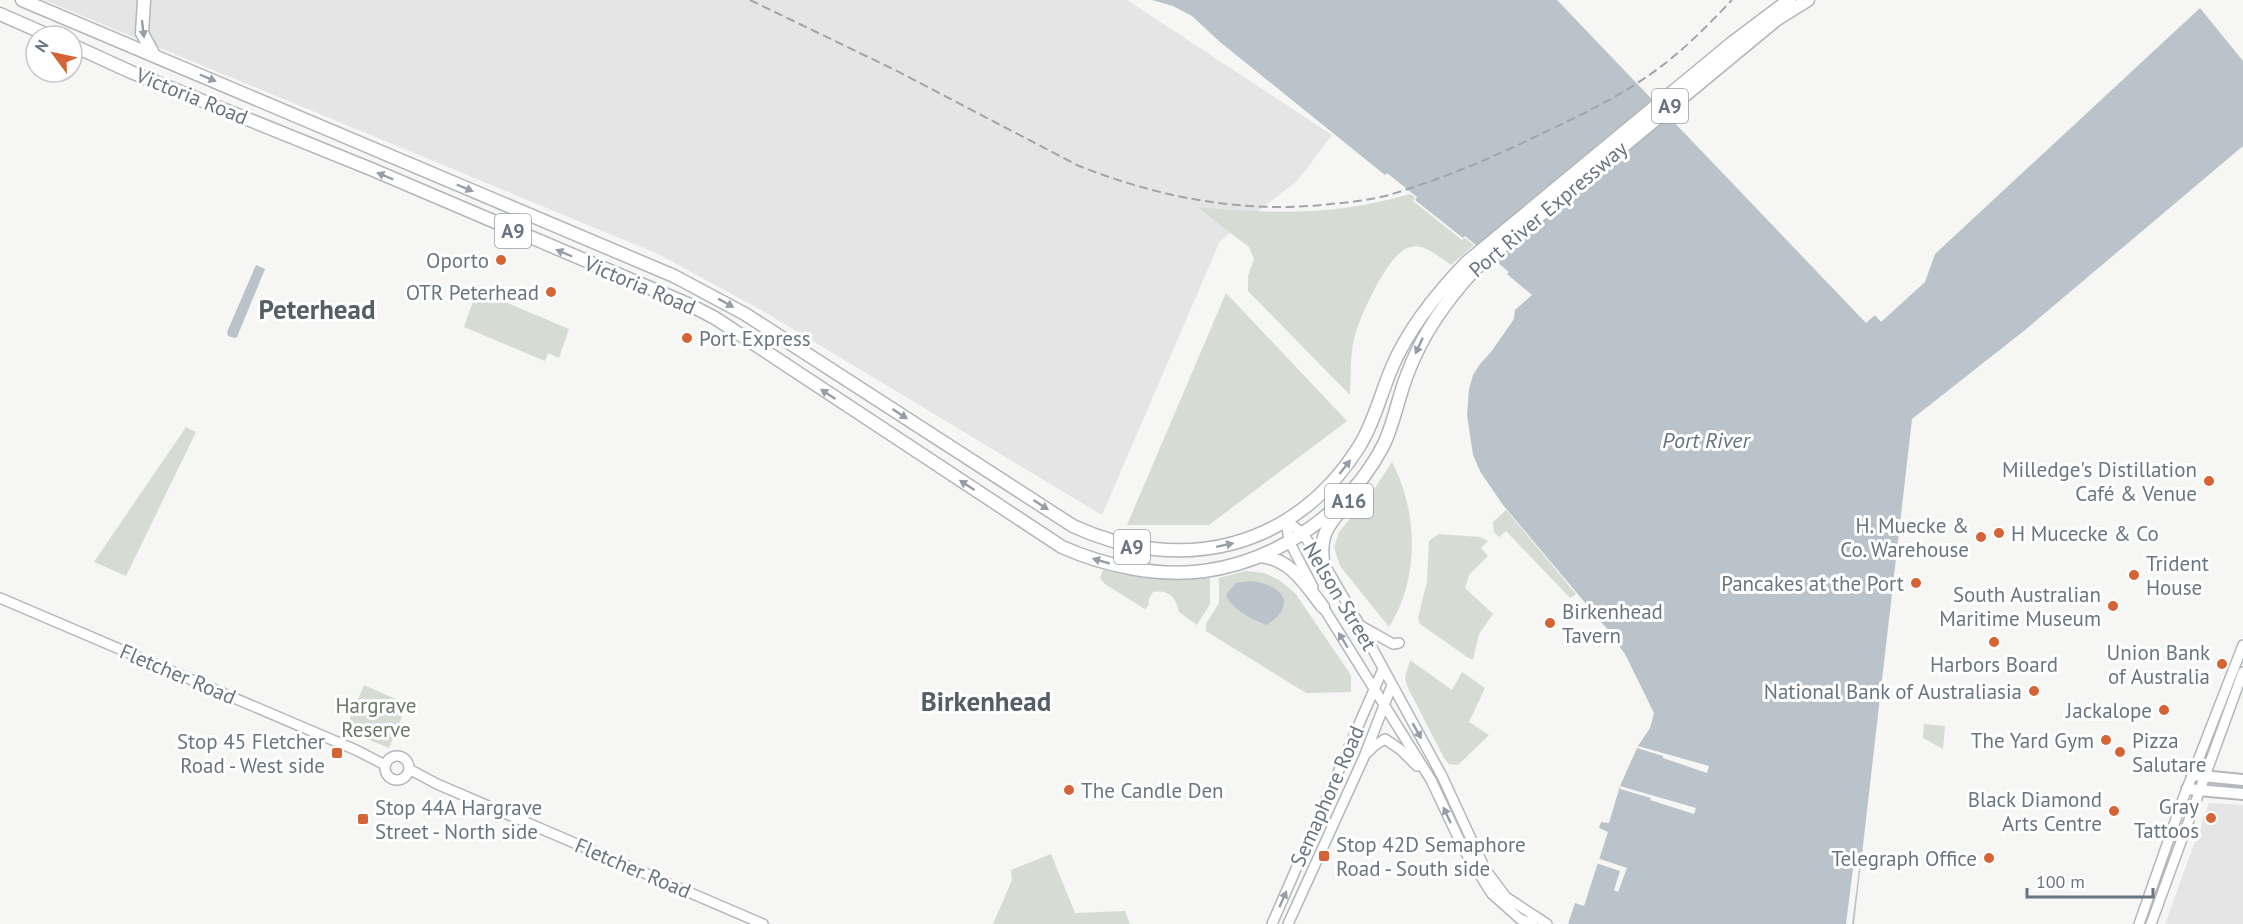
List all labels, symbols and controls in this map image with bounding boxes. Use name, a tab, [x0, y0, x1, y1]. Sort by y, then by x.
one-way arrow	[138, 20, 148, 39]
north arrow	[24, 24, 84, 84]
text: N	[30, 36, 53, 56]
street label: Victoria Road	[131, 61, 252, 131]
one-way arrow	[199, 74, 217, 84]
road number: A9	[1652, 89, 1688, 123]
street label: Port River Expressway	[1463, 135, 1633, 283]
one-way arrow	[377, 171, 394, 180]
one-way arrow	[457, 183, 475, 193]
road number: A9	[495, 214, 531, 248]
place label: Oporto	[426, 247, 489, 274]
one-way arrow	[555, 248, 573, 258]
street label: Victoria Road	[579, 249, 700, 321]
marker: Oporto	[494, 253, 508, 267]
place label: OTR Peterhead	[406, 279, 539, 306]
marker: OTR Peterhead	[544, 285, 558, 299]
district label: Peterhead	[258, 292, 376, 326]
one-way arrow	[718, 298, 735, 308]
place label: Port Express	[699, 325, 811, 352]
marker: Port Express	[680, 331, 694, 345]
one-way arrow	[1415, 338, 1424, 355]
one-way arrow	[820, 388, 836, 399]
one-way arrow	[892, 408, 908, 420]
water label: Port River	[1662, 426, 1751, 454]
place label: Milledge's Distillation Café & Venue	[2002, 456, 2197, 507]
one-way arrow	[1338, 459, 1350, 474]
marker: Milledge's Distillation Café & Venue	[2202, 474, 2216, 488]
one-way arrow	[959, 479, 975, 490]
road number: A16	[1325, 484, 1373, 518]
one-way arrow	[1033, 499, 1049, 510]
place label: H. Muecke & Co. Warehouse	[1840, 512, 1969, 563]
place label: H Mucecke & Co	[2011, 520, 2159, 547]
marker: H Mucecke & Co	[1992, 526, 2006, 540]
road number: A9	[1114, 530, 1150, 564]
marker: H. Muecke & Co. Warehouse	[1974, 530, 1988, 544]
street label: Nelson Street	[1297, 537, 1383, 655]
one-way arrow	[1216, 540, 1235, 549]
place label: Trident House	[2146, 550, 2209, 601]
one-way arrow	[1092, 556, 1110, 565]
marker: Trident House	[2127, 568, 2141, 582]
place label: Pancakes at the Port	[1721, 570, 1904, 597]
marker: Pancakes at the Port	[1909, 576, 1923, 590]
place label: South Australian Maritime Museum	[1939, 581, 2101, 632]
place label: Birkenhead Tavern	[1562, 598, 1663, 649]
marker: South Australian Maritime Museum	[2106, 599, 2120, 613]
marker: Birkenhead Tavern	[1543, 616, 1557, 630]
one-way arrow	[1337, 631, 1348, 648]
marker: Harbors Board	[1987, 635, 2001, 649]
street label: Fletcher Road	[116, 637, 240, 711]
place label: Union Bank of Australia	[2107, 639, 2210, 690]
place label: Harbors Board	[1930, 651, 2058, 678]
marker: Union Bank of Australia	[2215, 657, 2229, 671]
place label: National Bank of Australiasia	[1764, 678, 2022, 705]
district label: Birkenhead	[921, 684, 1051, 718]
marker: National Bank of Australiasia	[2027, 684, 2041, 698]
park label: Hargrave Reserve	[335, 692, 417, 743]
place label: Jackalope	[2065, 697, 2152, 724]
marker: Jackalope	[2157, 703, 2171, 717]
street label: Semaphore Road	[1284, 721, 1370, 871]
one-way arrow	[1412, 722, 1422, 739]
place label: The Yard Gym	[1971, 727, 2094, 754]
place label: Pizza Salutare	[2132, 727, 2206, 778]
place label: Stop 45 Fletcher Road - West side	[177, 728, 325, 779]
marker: The Yard Gym	[2099, 733, 2113, 747]
marker: Pizza Salutare	[2113, 745, 2127, 759]
marker: Stop 45 Fletcher Road - West side	[330, 746, 344, 760]
place label: The Candle Den	[1081, 777, 1224, 804]
marker: The Candle Den	[1062, 783, 1076, 797]
place label: Black Diamond Arts Centre	[1968, 786, 2102, 837]
place label: Gray Tattoos	[2134, 793, 2199, 844]
place label: Stop 44A Hargrave Street - North side	[375, 794, 542, 845]
marker: Black Diamond Arts Centre	[2107, 804, 2121, 818]
one-way arrow	[1443, 807, 1452, 824]
marker: Gray Tattoos	[2204, 811, 2218, 825]
marker: Stop 44A Hargrave Street - North side	[356, 812, 370, 826]
street label: Fletcher Road	[571, 831, 695, 905]
place label: Stop 42D Semaphore Road - South side	[1336, 831, 1526, 882]
place label: Telegraph Office	[1831, 845, 1977, 872]
marker: Stop 42D Semaphore Road - South side	[1317, 849, 1331, 863]
marker: Telegraph Office	[1982, 851, 1996, 865]
scale bar	[2027, 861, 2153, 899]
text: 100 m	[2036, 870, 2085, 893]
one-way arrow	[1278, 890, 1287, 907]

